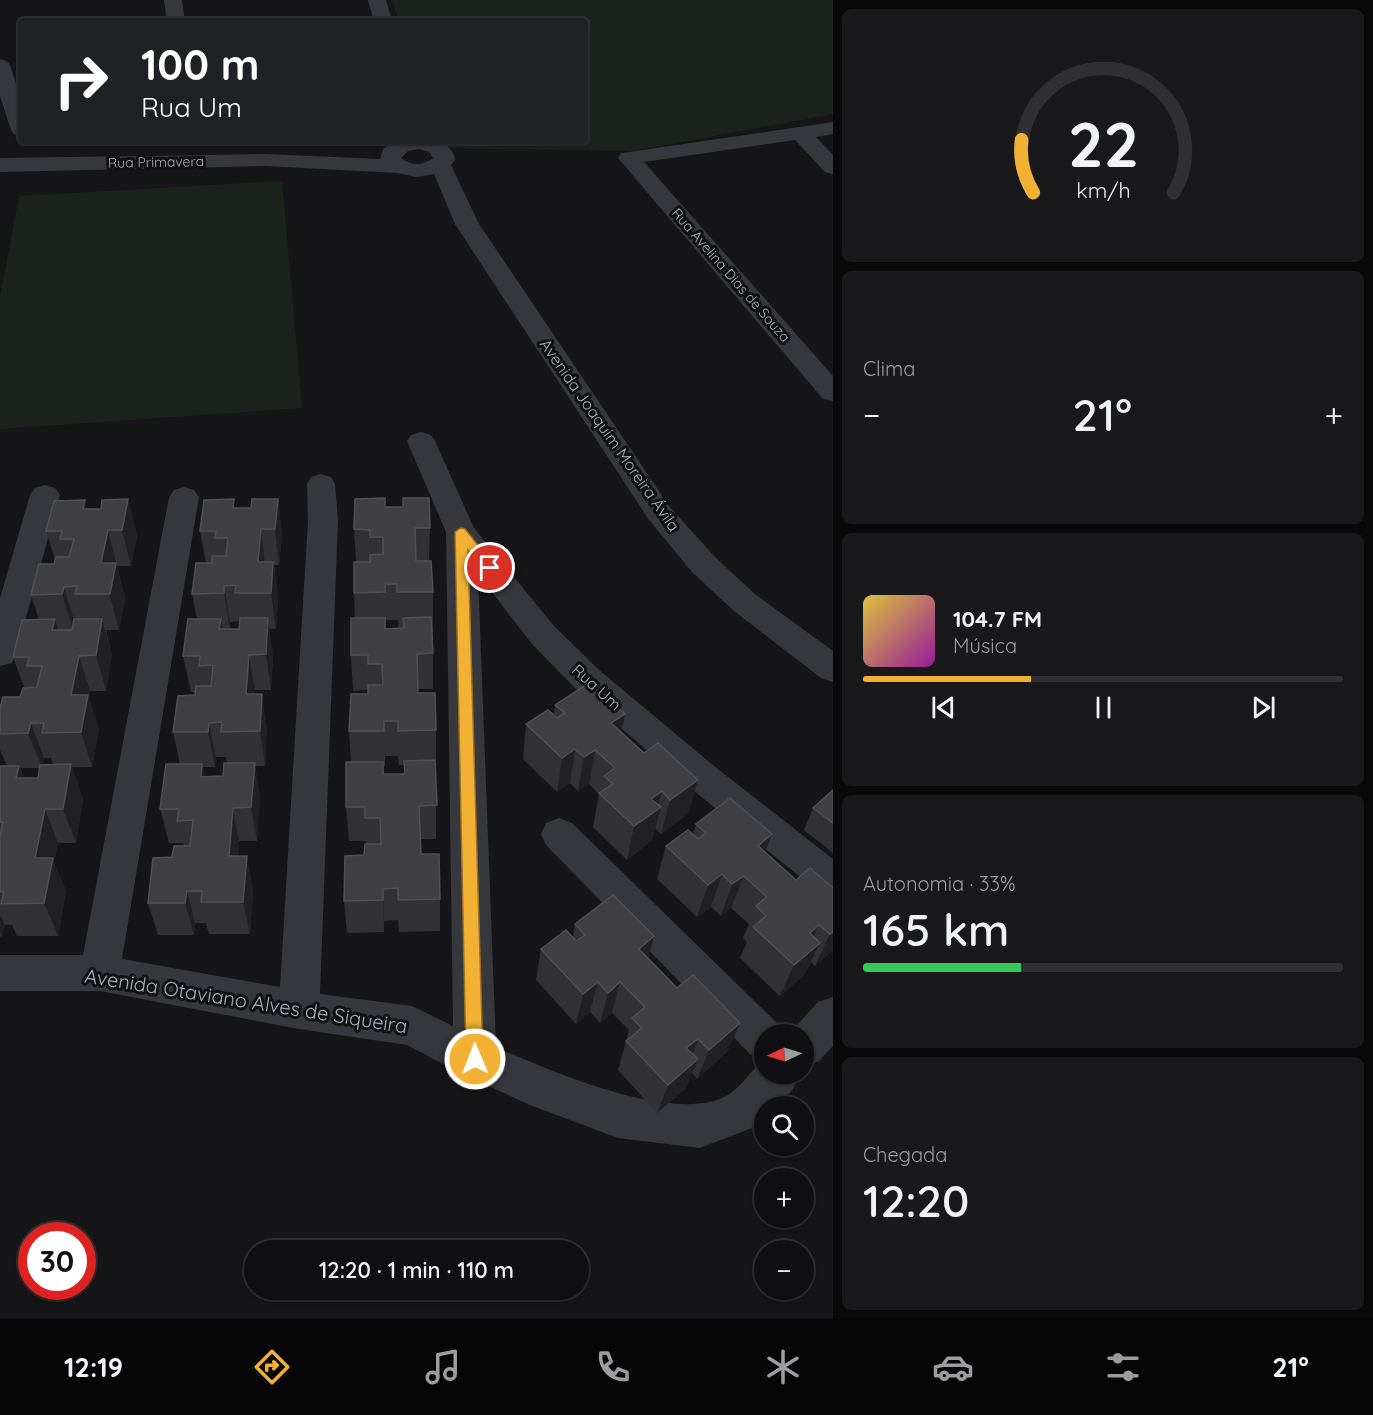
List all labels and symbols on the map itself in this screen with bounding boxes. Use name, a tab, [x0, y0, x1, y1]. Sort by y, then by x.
street label: Rua Primavera	[108, 152, 204, 172]
street label: Rua Avelina Dias de Souza	[668, 204, 794, 346]
street label: Avenida Joaquim Moreira Ávila	[536, 335, 684, 535]
pin	[464, 542, 515, 593]
street label: Rua Um	[568, 660, 626, 714]
street label: Avenida Otaviano Alves de Siqueira	[83, 963, 409, 1038]
north arrow	[754, 1024, 814, 1084]
position arrow	[443, 1027, 507, 1091]
speed limit sign: 30	[18, 1222, 96, 1300]

